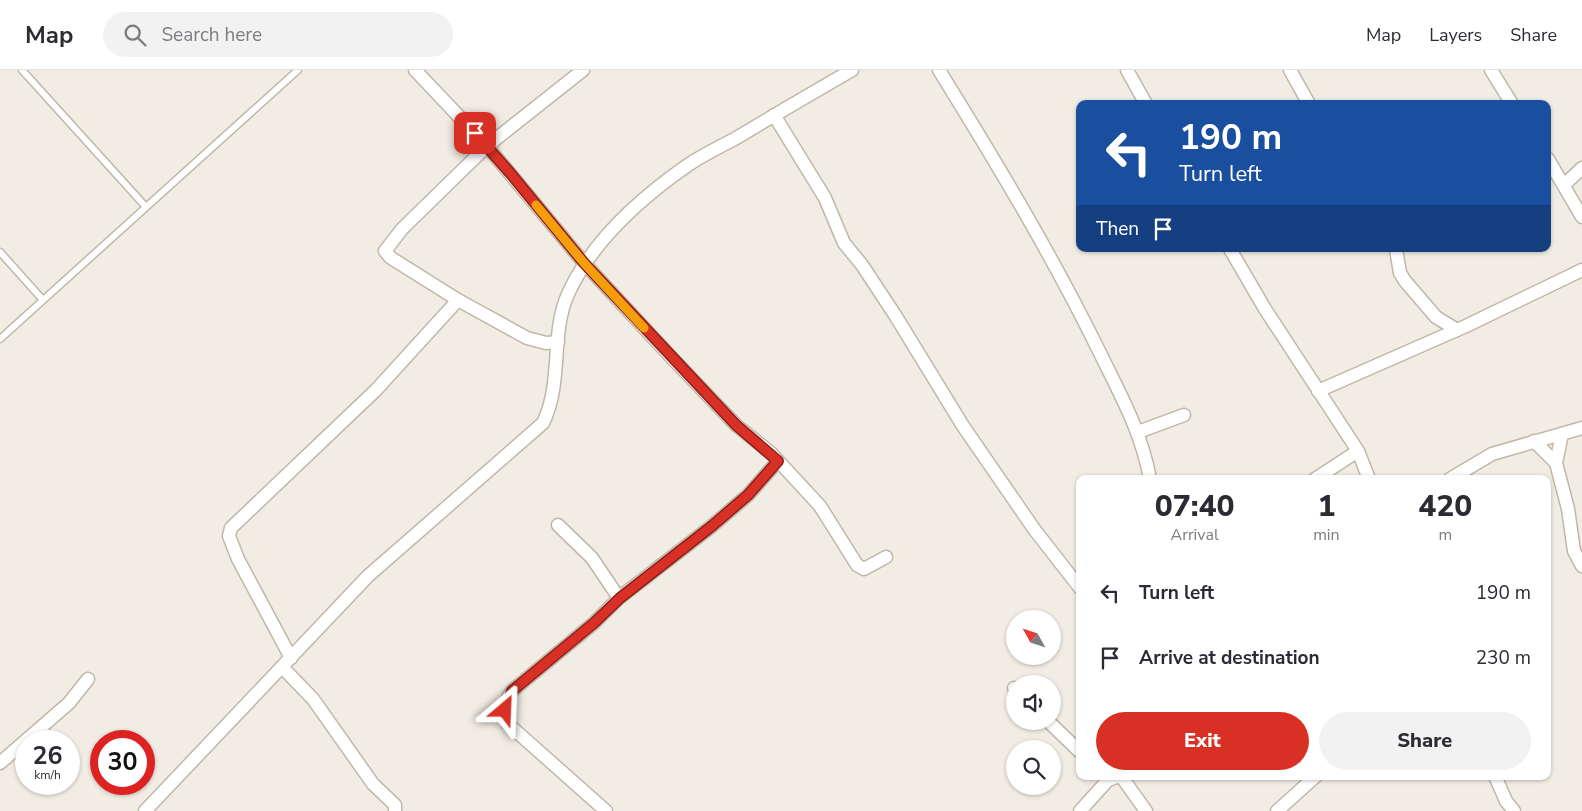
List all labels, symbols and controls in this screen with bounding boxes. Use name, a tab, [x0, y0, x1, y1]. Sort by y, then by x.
search box	[103, 12, 453, 57]
text: Map	[25, 19, 73, 51]
icon: search	[121, 21, 149, 49]
text: Search here	[161, 22, 262, 48]
text: Map	[1366, 23, 1401, 47]
text: Layers	[1429, 23, 1482, 47]
text: Share	[1510, 23, 1557, 47]
pin	[454, 112, 496, 154]
text: 190 m	[1179, 114, 1282, 161]
icon: arrive	[461, 119, 489, 147]
icon: left	[1096, 120, 1161, 185]
text: Turn left	[1179, 159, 1262, 189]
icon: arrive	[1149, 215, 1177, 243]
text: Then	[1096, 216, 1139, 242]
text: 07:40	[1155, 486, 1234, 527]
text: 1	[1317, 486, 1335, 527]
text: 420	[1418, 486, 1472, 527]
text: Arrival	[1171, 524, 1219, 546]
text: min	[1313, 524, 1340, 546]
text: m	[1438, 524, 1452, 546]
icon: left	[1096, 579, 1124, 607]
text: Turn left	[1139, 580, 1214, 606]
text: 190 m	[1476, 580, 1531, 606]
north arrow	[1006, 610, 1061, 665]
map controls	[1006, 610, 1061, 795]
icon: arrive	[1096, 644, 1124, 672]
text: Arrive at destination	[1139, 645, 1320, 671]
text: 230 m	[1476, 645, 1531, 671]
button: sound	[1006, 675, 1061, 730]
position arrow	[478, 683, 530, 735]
button: Exit	[1096, 712, 1309, 770]
button: Share	[1319, 712, 1531, 770]
speed limit sign: 30	[90, 730, 155, 795]
text: 26	[32, 739, 63, 773]
button: search	[1006, 740, 1061, 795]
text: km/h	[34, 767, 61, 783]

